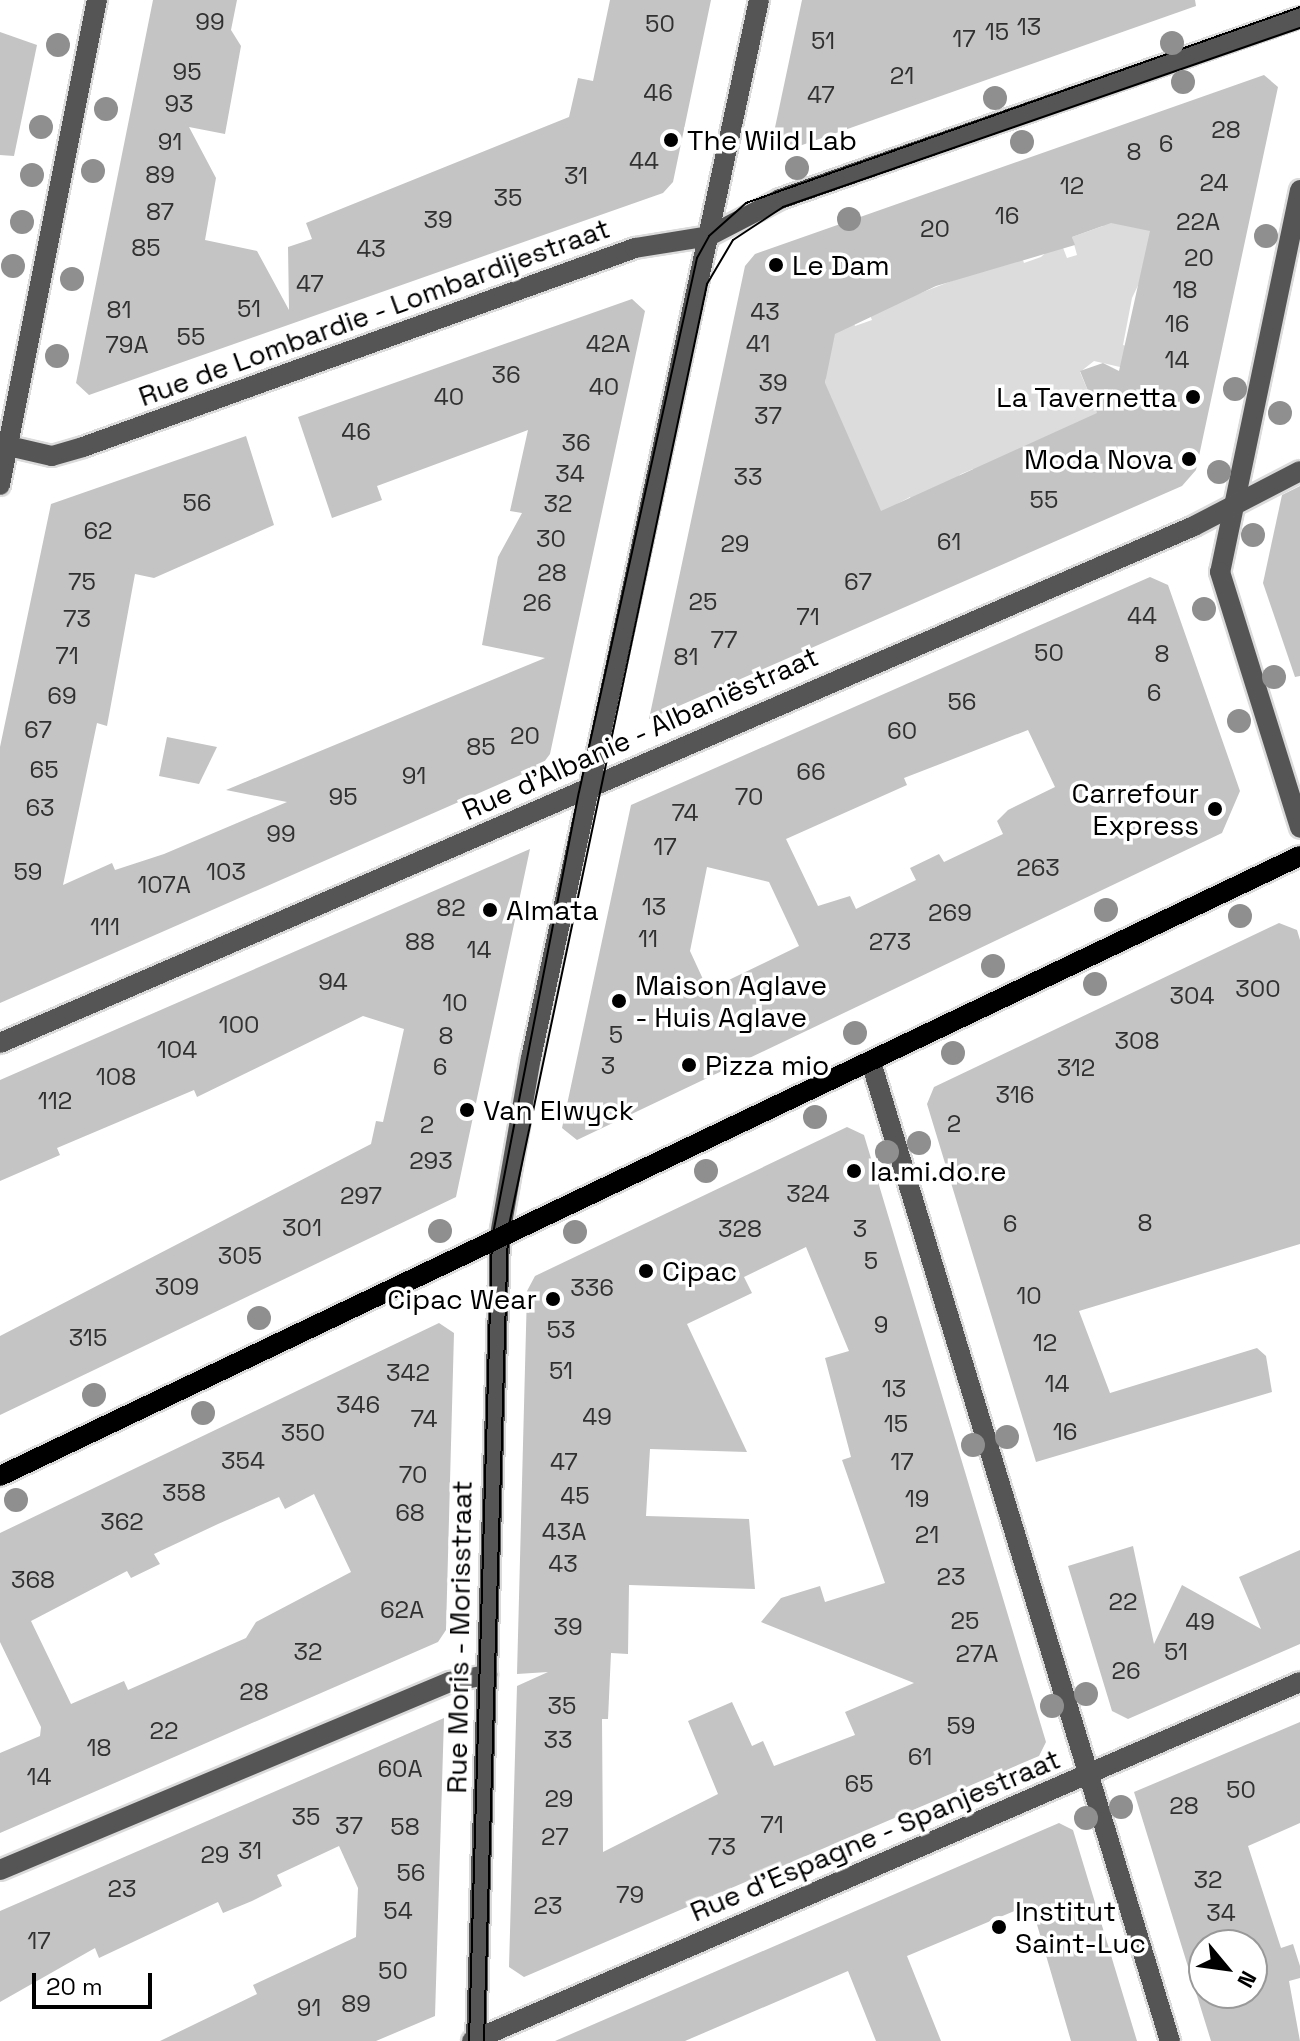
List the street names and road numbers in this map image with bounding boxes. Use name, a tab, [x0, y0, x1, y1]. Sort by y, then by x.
street label: Rue de Lombardie - Lombardijestraat	[133, 211, 615, 413]
street label: Rue d'Albanie - Albaniëstraat	[456, 639, 824, 827]
street label: Rue Moris - Morisstraat	[439, 1479, 479, 1795]
street label: Rue d'Espagne - Spanjestraat	[684, 1741, 1066, 1929]

